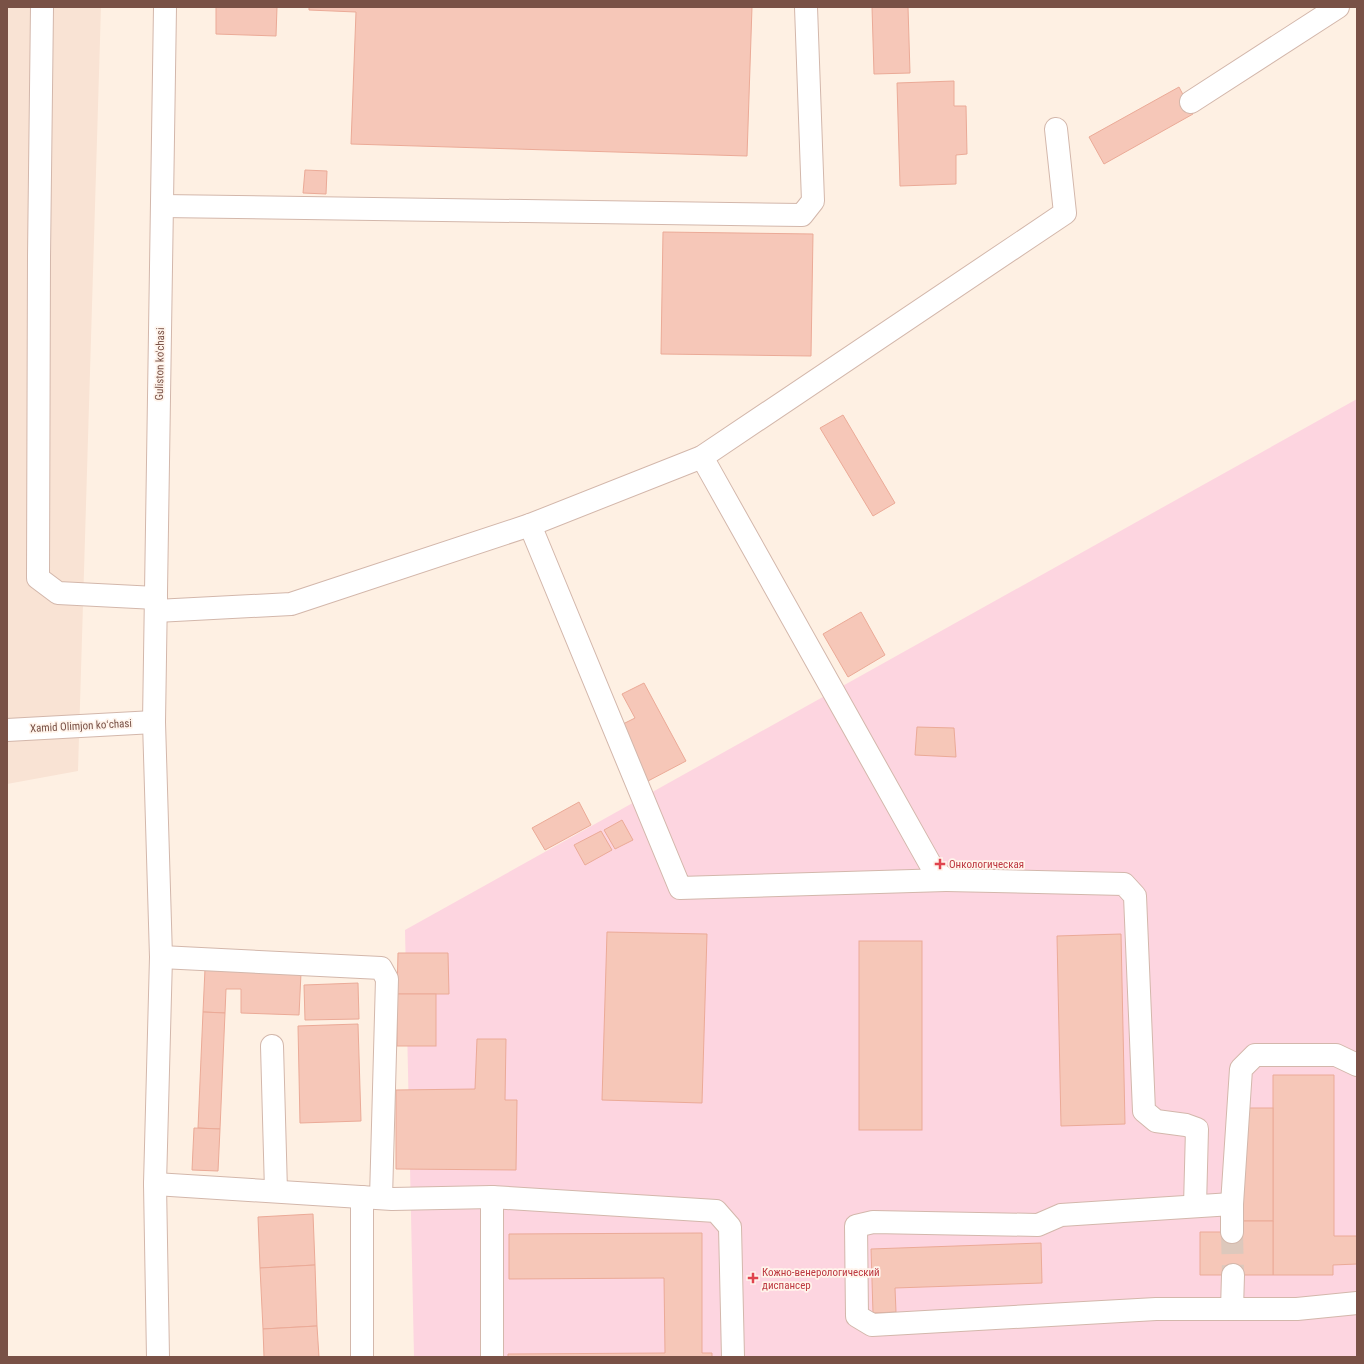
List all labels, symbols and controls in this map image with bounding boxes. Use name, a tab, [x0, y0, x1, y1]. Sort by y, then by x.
street label: Guliston ko'chasi	[153, 327, 167, 401]
street label: Xamid Olimjon koʻchasi	[30, 717, 132, 735]
marker: Онкологическая	[934, 858, 946, 870]
place label: Онкологическая	[949, 858, 1024, 871]
place label: Кожно-венерологический диспансер	[762, 1266, 880, 1292]
marker: Кожно-венерологический диспансер	[747, 1272, 759, 1284]

